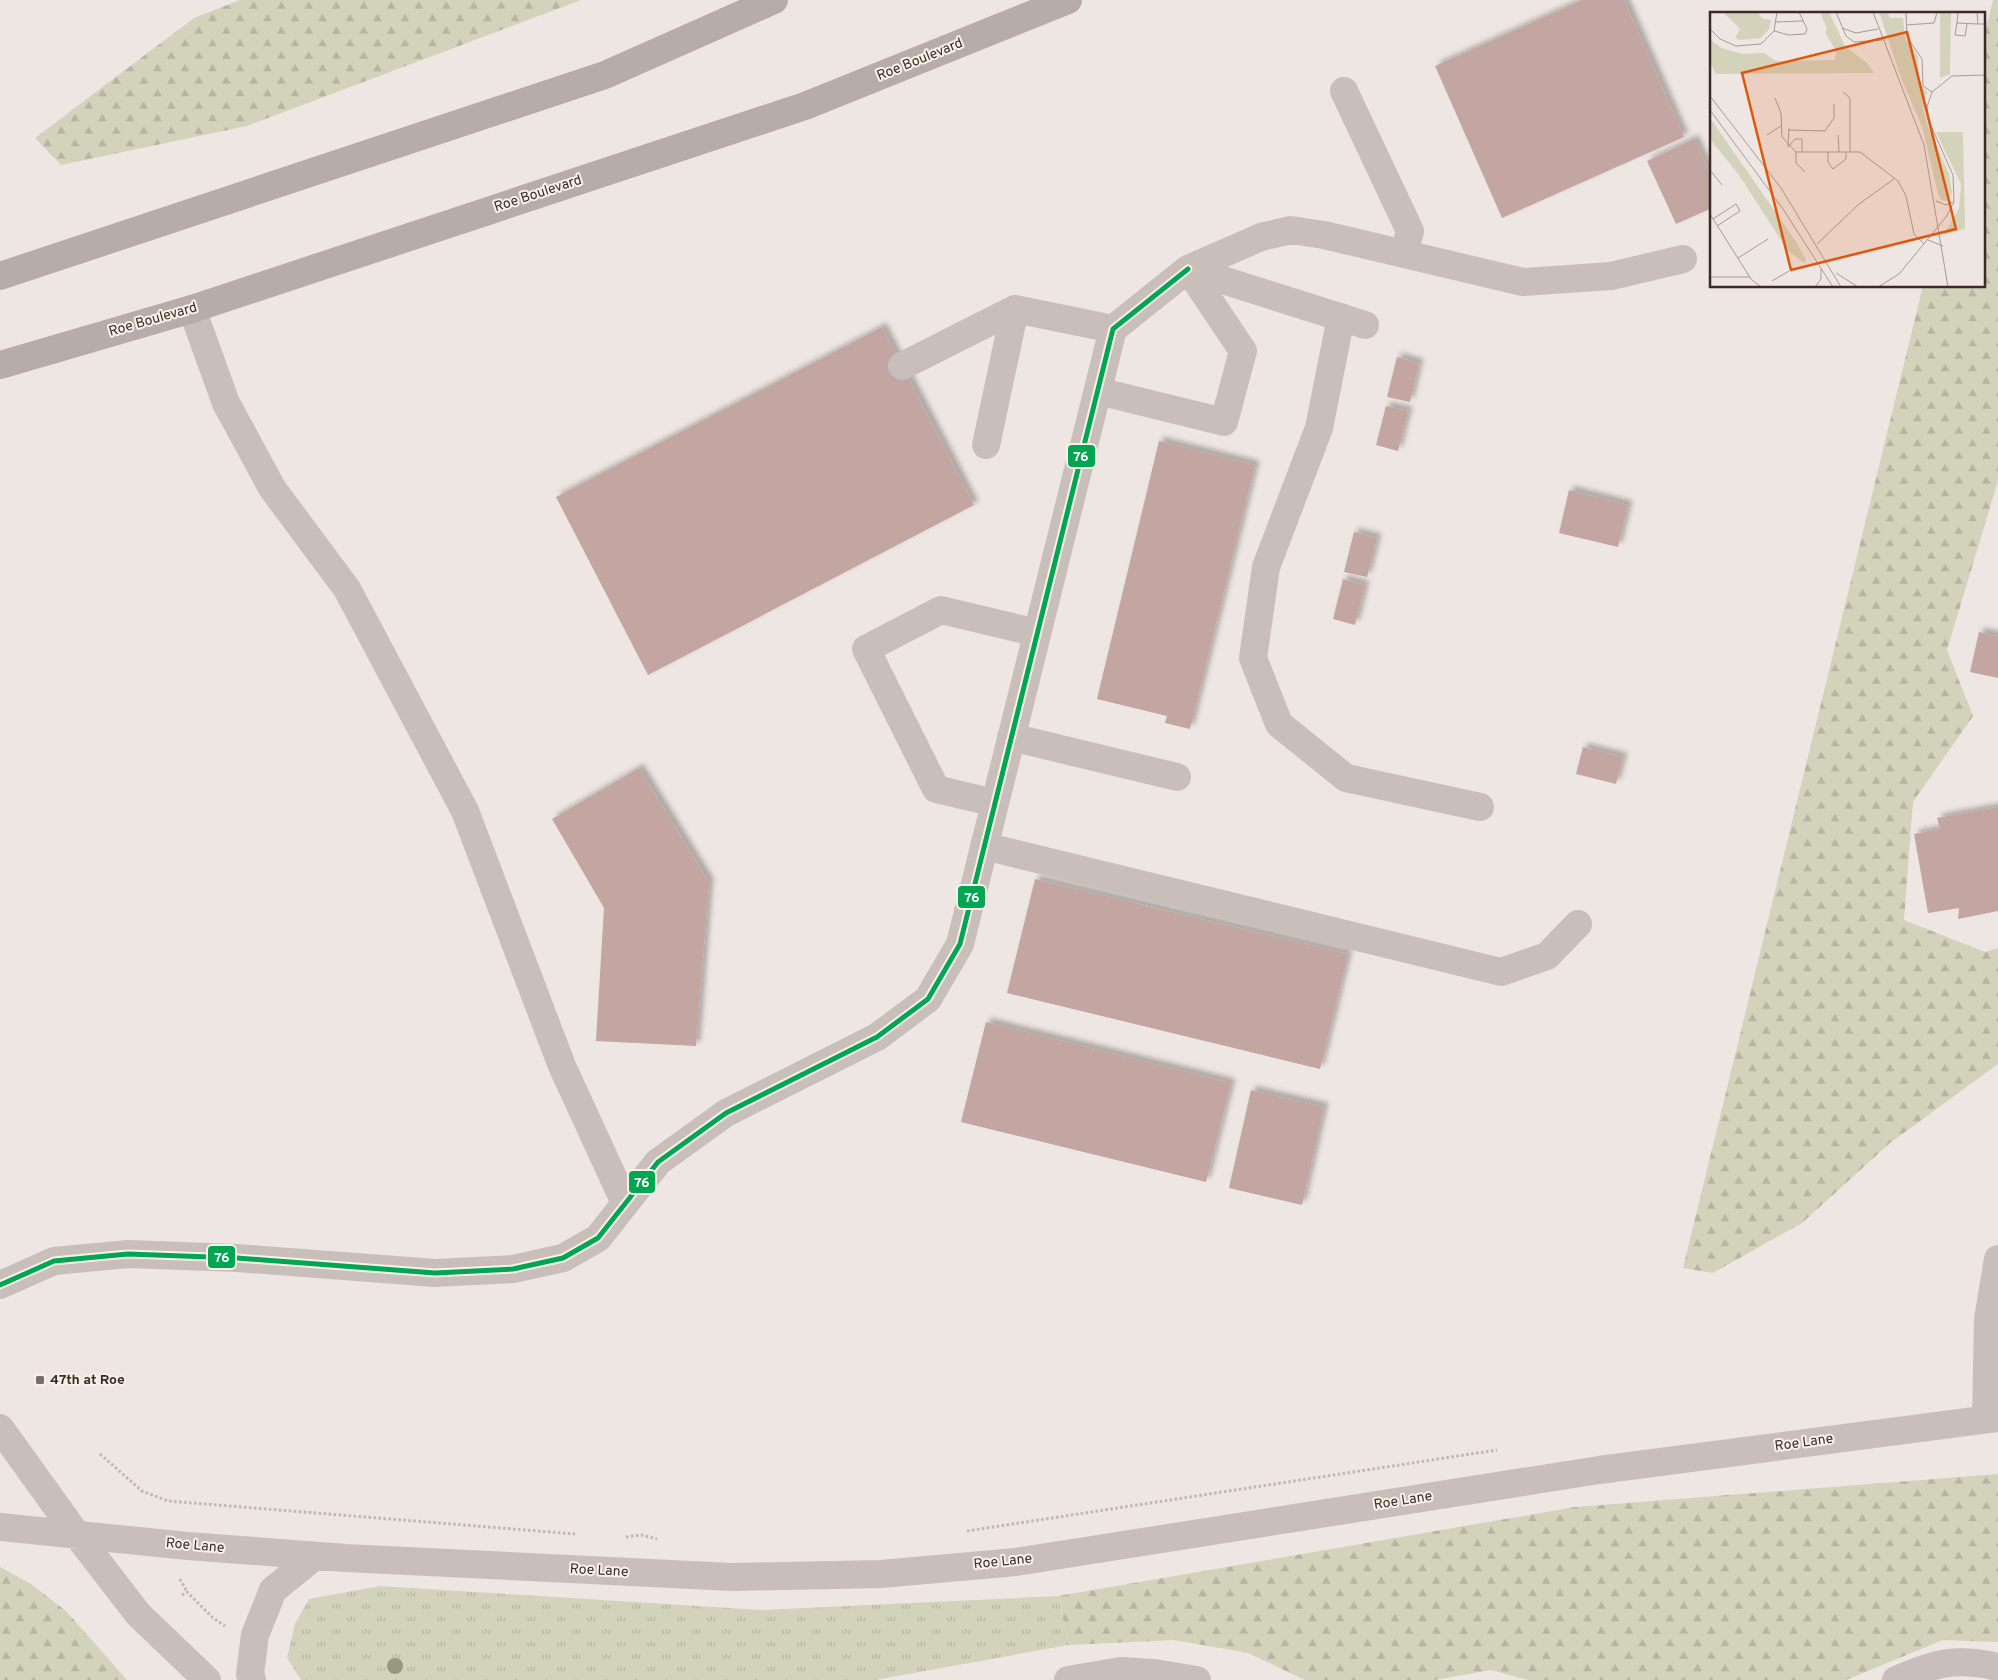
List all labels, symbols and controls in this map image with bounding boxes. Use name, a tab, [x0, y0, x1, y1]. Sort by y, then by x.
inset map	[1710, 12, 1986, 288]
street label: Roe Boulevard	[875, 35, 965, 85]
street label: Roe Boulevard	[492, 172, 584, 216]
street label: Roe Boulevard	[107, 299, 199, 341]
line badge: 76	[1067, 444, 1096, 468]
text: 76	[1073, 449, 1089, 466]
line badge: 76	[957, 885, 986, 909]
text: 76	[964, 890, 980, 907]
line badge: 76	[628, 1170, 656, 1194]
text: 76	[634, 1175, 650, 1192]
line badge: 76	[207, 1245, 236, 1269]
text: 76	[214, 1250, 230, 1267]
place label: 47th at Roe	[50, 1372, 125, 1389]
marker: 47th at Roe	[34, 1374, 46, 1386]
street label: Roe Lane	[1774, 1430, 1834, 1456]
street label: Roe Lane	[1373, 1488, 1433, 1514]
street label: Roe Lane	[165, 1535, 225, 1557]
street label: Roe Lane	[973, 1550, 1033, 1574]
street label: Roe Lane	[569, 1561, 629, 1581]

